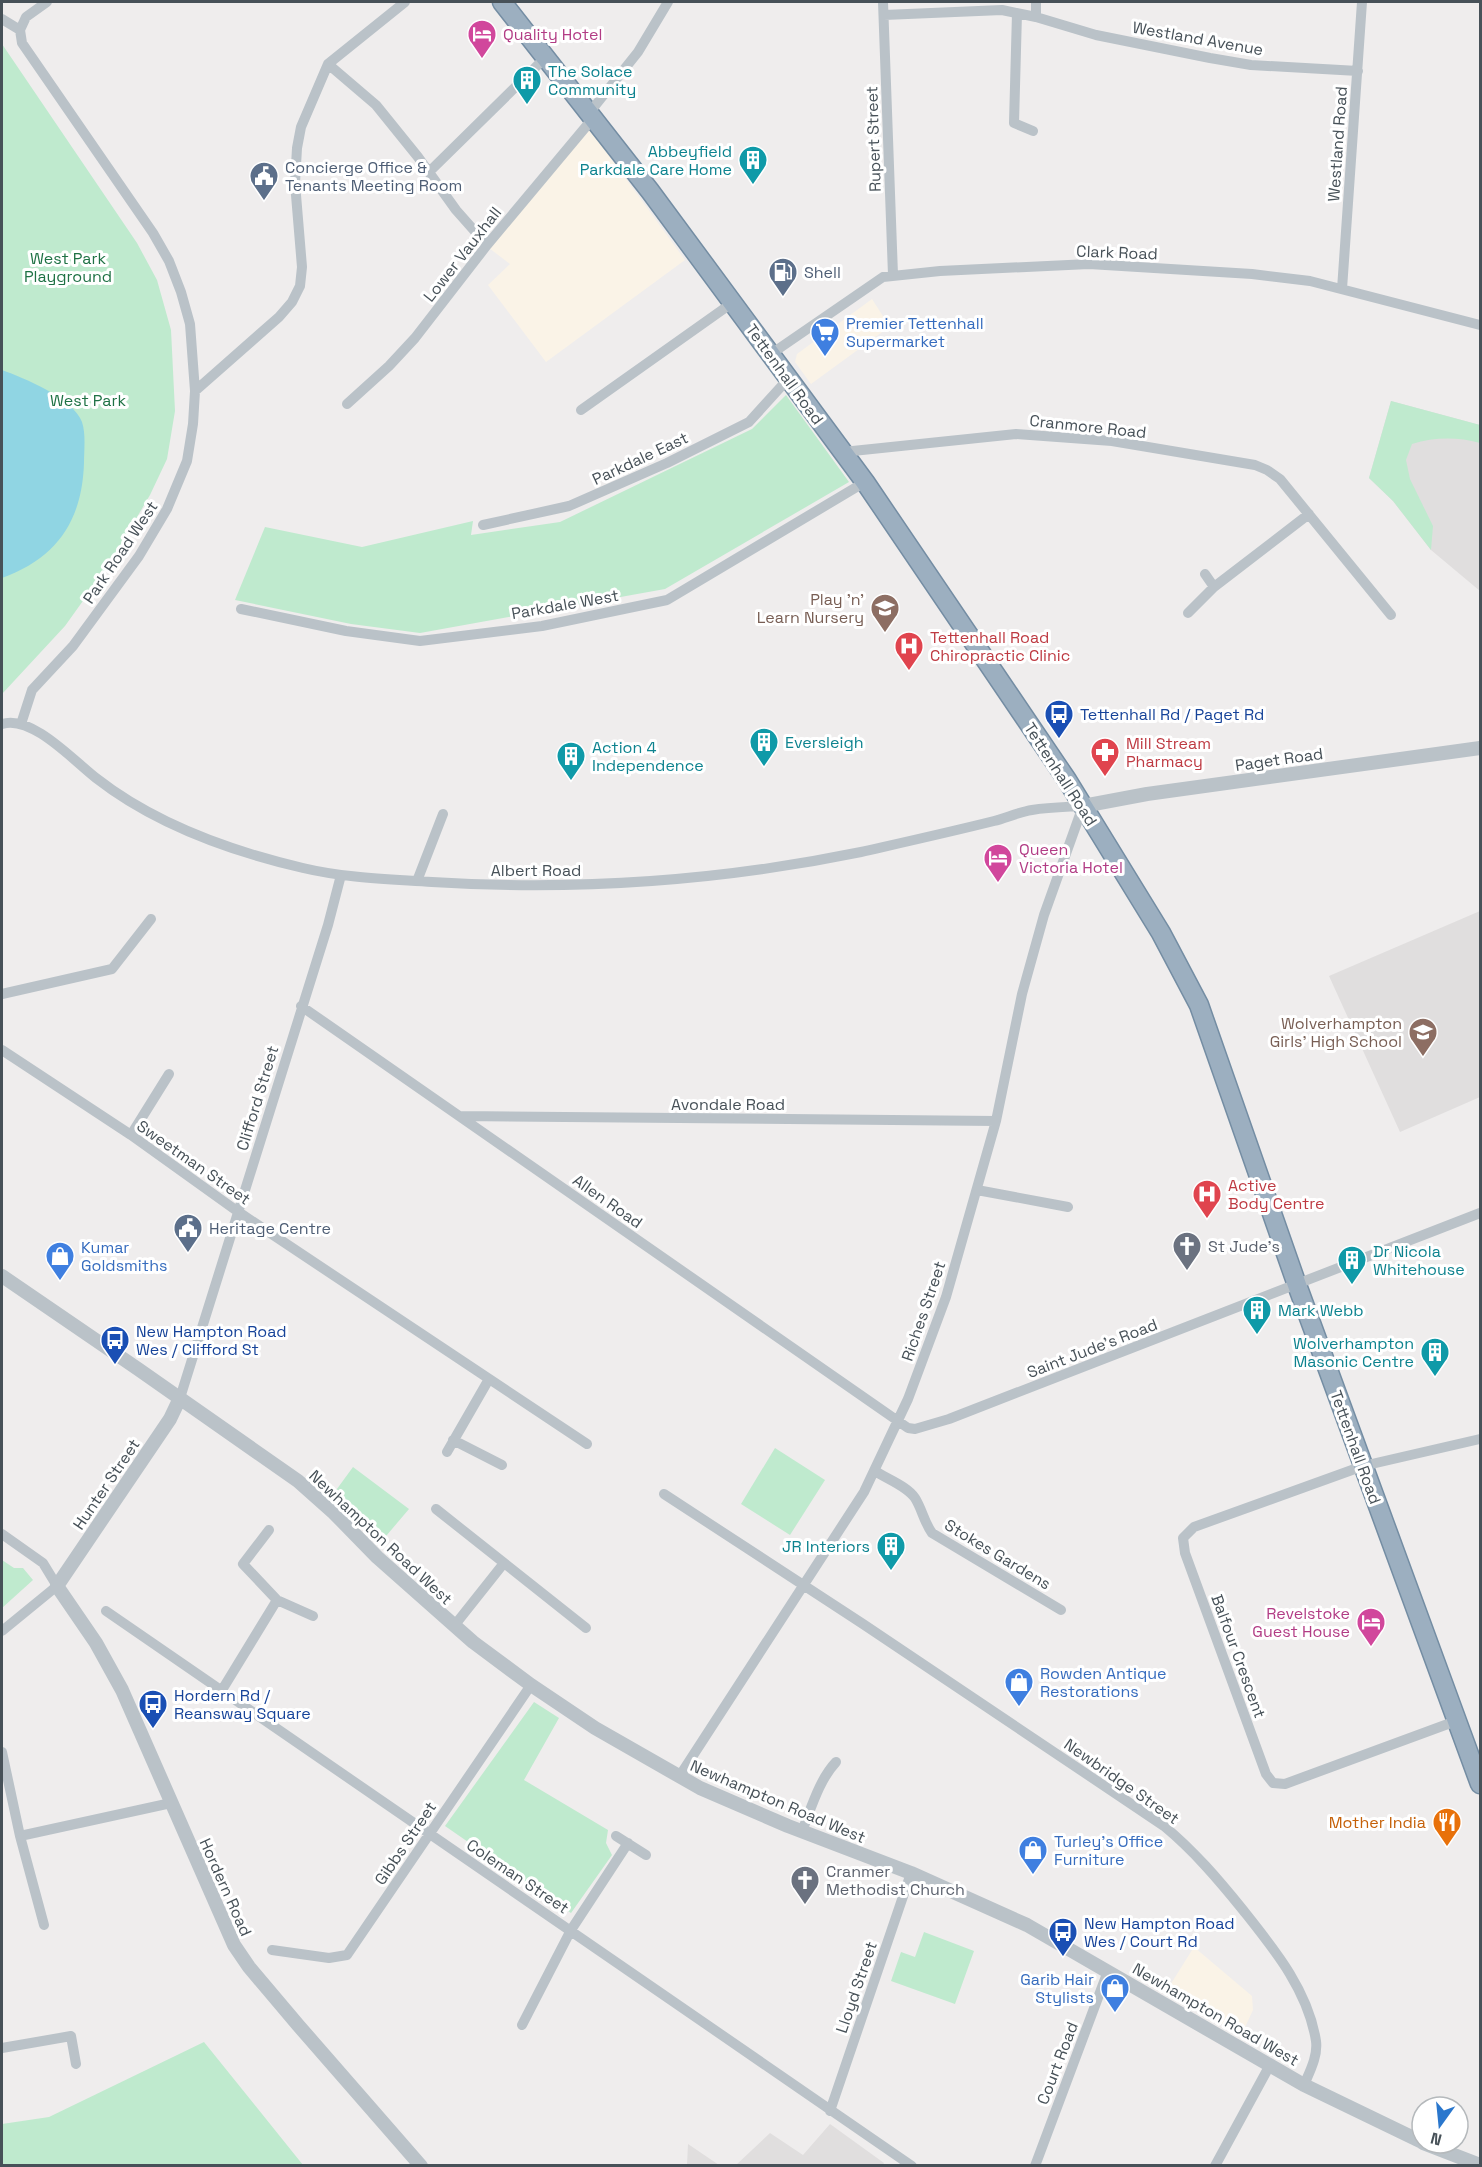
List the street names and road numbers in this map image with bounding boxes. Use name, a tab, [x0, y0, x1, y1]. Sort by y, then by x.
street label: Westland Avenue	[1131, 17, 1265, 60]
street label: Rupert Street	[861, 86, 886, 192]
street label: Westland Road	[1323, 86, 1352, 202]
street label: Lower Vauxhall	[419, 203, 506, 306]
street label: Clark Road	[1076, 241, 1158, 264]
street label: Tettenhall Road	[741, 320, 828, 429]
street label: Cranmore Road	[1029, 410, 1147, 443]
street label: Parkdale East	[589, 427, 692, 490]
street label: Park Road West	[78, 497, 163, 608]
street label: Parkdale West	[510, 585, 620, 624]
street label: Tettenhall Road	[1019, 719, 1102, 830]
street label: Paget Road	[1234, 743, 1324, 776]
street label: Albert Road	[491, 860, 581, 881]
street label: Clifford Street	[232, 1043, 283, 1153]
street label: Avondale Road	[671, 1094, 785, 1115]
street label: Sweetman Street	[133, 1115, 255, 1210]
street label: Allen Road	[569, 1170, 647, 1233]
street label: Riches Street	[897, 1258, 950, 1364]
street label: Saint Jude's Road	[1024, 1314, 1160, 1383]
street label: Tettenhall Road	[1325, 1388, 1386, 1507]
street label: Hunter Street	[68, 1435, 145, 1534]
street label: Newhampton Road West	[305, 1465, 457, 1609]
street label: Stokes Gardens	[941, 1514, 1055, 1594]
street label: Balfour Crescent	[1206, 1591, 1271, 1721]
street label: Newbridge Street	[1060, 1734, 1183, 1829]
street label: Newhampton Road West	[687, 1755, 869, 1848]
street label: Gibbs Street	[370, 1797, 441, 1889]
street label: Coleman Street	[462, 1834, 573, 1918]
street label: Hordern Road	[195, 1835, 257, 1939]
street label: Lloyd Street	[831, 1939, 882, 2036]
street label: Newhampton Road West	[1129, 1958, 1303, 2071]
street label: Court Road	[1032, 2019, 1083, 2107]

